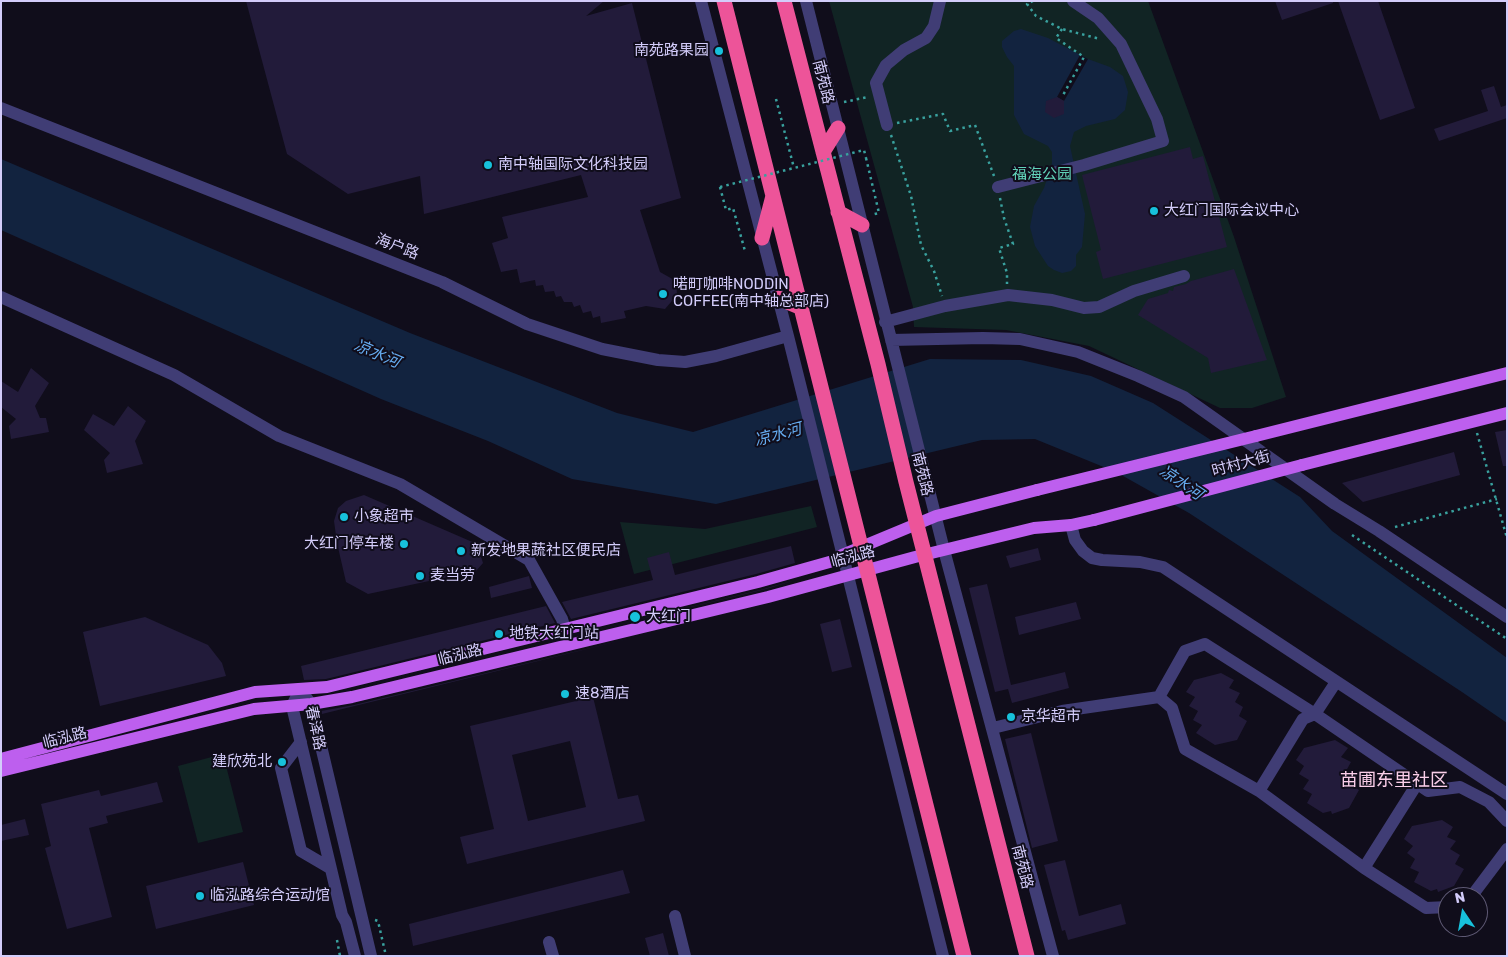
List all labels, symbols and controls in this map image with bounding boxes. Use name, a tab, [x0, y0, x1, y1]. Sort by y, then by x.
place label: 南苑路果园	[634, 42, 709, 60]
marker: 南苑路果园	[713, 45, 725, 57]
street label: 南苑路	[809, 58, 837, 106]
place label: 南中轴国际文化科技园	[498, 156, 648, 174]
marker: 南中轴国际文化科技园	[482, 159, 494, 171]
park label: 福海公园	[1012, 166, 1072, 184]
place label: 大红门国际会议中心	[1164, 202, 1299, 220]
marker: 大红门国际会议中心	[1148, 205, 1160, 217]
street label: 海户路	[373, 231, 421, 263]
place label: 喏町咖啡NODDIN COFFEE(南中轴总部店)	[673, 276, 829, 311]
marker: 喏町咖啡NODDIN COFFEE(南中轴总部店)	[657, 288, 669, 300]
water label: 凉水河	[351, 336, 403, 372]
water label: 凉水河	[752, 420, 804, 450]
street label: 时村大街	[1210, 448, 1272, 480]
street label: 南苑路	[908, 450, 936, 498]
water label: 凉水河	[1156, 462, 1206, 504]
place label: 小象超市	[354, 508, 414, 526]
marker: 小象超市	[338, 511, 350, 523]
place label: 大红门停车楼	[304, 535, 394, 553]
marker: 大红门停车楼	[398, 538, 410, 550]
place label: 新发地果蔬社区便民店	[471, 542, 621, 560]
street label: 临泓路	[829, 542, 877, 572]
marker: 新发地果蔬社区便民店	[455, 545, 467, 557]
place label: 麦当劳	[430, 567, 475, 585]
marker: 麦当劳	[414, 570, 426, 582]
place label: 大红门	[646, 608, 691, 626]
marker: 大红门	[628, 610, 642, 624]
place label: 地铁大红门站	[509, 625, 599, 643]
marker: 地铁大红门站	[493, 628, 505, 640]
street label: 临泓路	[436, 641, 484, 669]
place label: 速8酒店	[575, 685, 630, 703]
marker: 速8酒店	[559, 688, 571, 700]
street label: 春泽路	[302, 704, 328, 752]
place label: 京华超市	[1021, 708, 1081, 726]
marker: 京华超市	[1005, 711, 1017, 723]
street label: 临泓路	[41, 724, 89, 752]
place label: 建欣苑北	[212, 753, 272, 771]
marker: 建欣苑北	[276, 756, 288, 768]
district label: 苗圃东里社区	[1340, 770, 1448, 792]
street label: 南苑路	[1008, 843, 1036, 891]
place label: 临泓路综合运动馆	[210, 887, 330, 905]
north arrow	[1438, 887, 1488, 937]
text: N	[1453, 888, 1467, 907]
marker: 临泓路综合运动馆	[194, 890, 206, 902]

